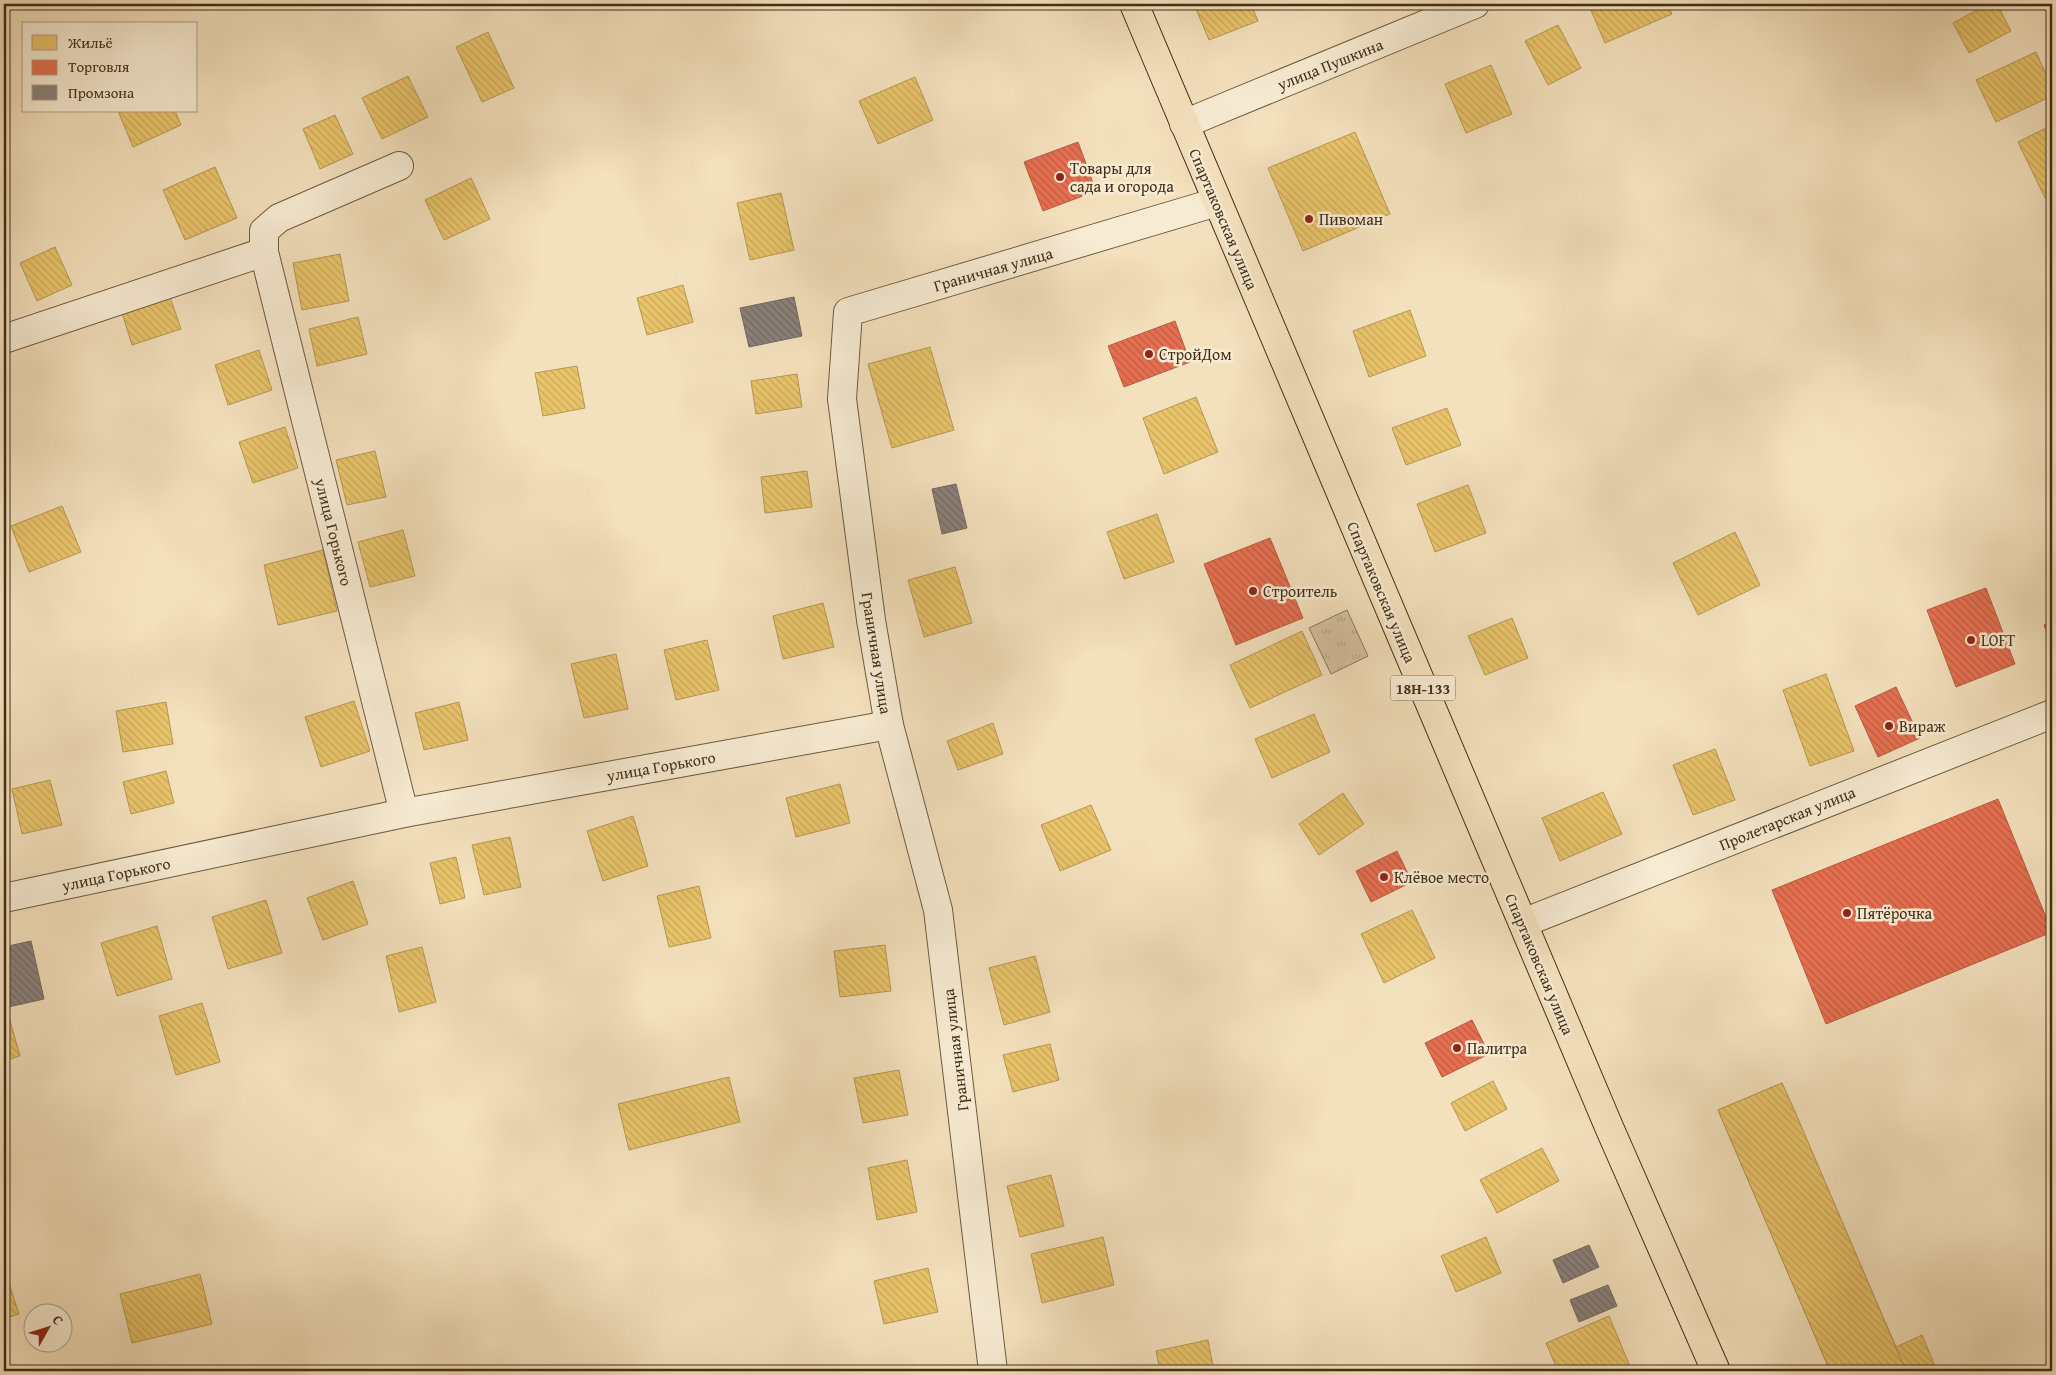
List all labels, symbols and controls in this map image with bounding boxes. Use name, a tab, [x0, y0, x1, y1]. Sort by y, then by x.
legend	[22, 22, 198, 112]
text: Жильё	[67, 32, 113, 53]
street label: улица Пушкина	[1273, 32, 1387, 96]
text: Торговля	[68, 56, 130, 77]
text: Промзона	[68, 82, 135, 103]
street label: Спартаковская улица	[1183, 145, 1265, 294]
place label: Товары для сада и огорода	[1070, 156, 1174, 198]
marker: Товары для сада и огорода	[1054, 171, 1066, 183]
place label: Пивоман	[1319, 207, 1383, 231]
marker: Пивоман	[1303, 213, 1315, 225]
street label: Граничная улица	[931, 240, 1056, 297]
place label: СтройДом	[1159, 342, 1232, 366]
marker: СтройДом	[1143, 348, 1155, 360]
street label: улица Горького	[309, 475, 359, 588]
street label: Спартаковская улица	[1341, 518, 1423, 667]
place label: Строитель	[1263, 579, 1338, 603]
marker: Строитель	[1247, 585, 1259, 597]
street label: Граничная улица	[856, 590, 899, 716]
place label: LOFT	[1981, 628, 2015, 652]
marker: LOFT	[1965, 634, 1977, 646]
road number: 18Н-133	[1390, 676, 1456, 700]
place label: Вираж	[1899, 714, 1946, 738]
marker: Вираж	[1883, 720, 1895, 732]
street label: улица Горького	[604, 745, 717, 788]
street label: Пролетарская улица	[1715, 780, 1859, 856]
street label: улица Горького	[59, 851, 172, 897]
place label: Клёвое место	[1394, 865, 1489, 889]
marker: Клёвое место	[1378, 871, 1390, 883]
street label: Спартаковская улица	[1499, 890, 1581, 1039]
place label: Пятёрочка	[1857, 901, 1932, 925]
marker: Пятёрочка	[1841, 907, 1853, 919]
street label: Граничная улица	[936, 987, 974, 1113]
place label: Палитра	[1467, 1036, 1528, 1060]
marker: Палитра	[1451, 1042, 1463, 1054]
north arrow	[22, 1302, 72, 1352]
text: С	[48, 1310, 68, 1329]

